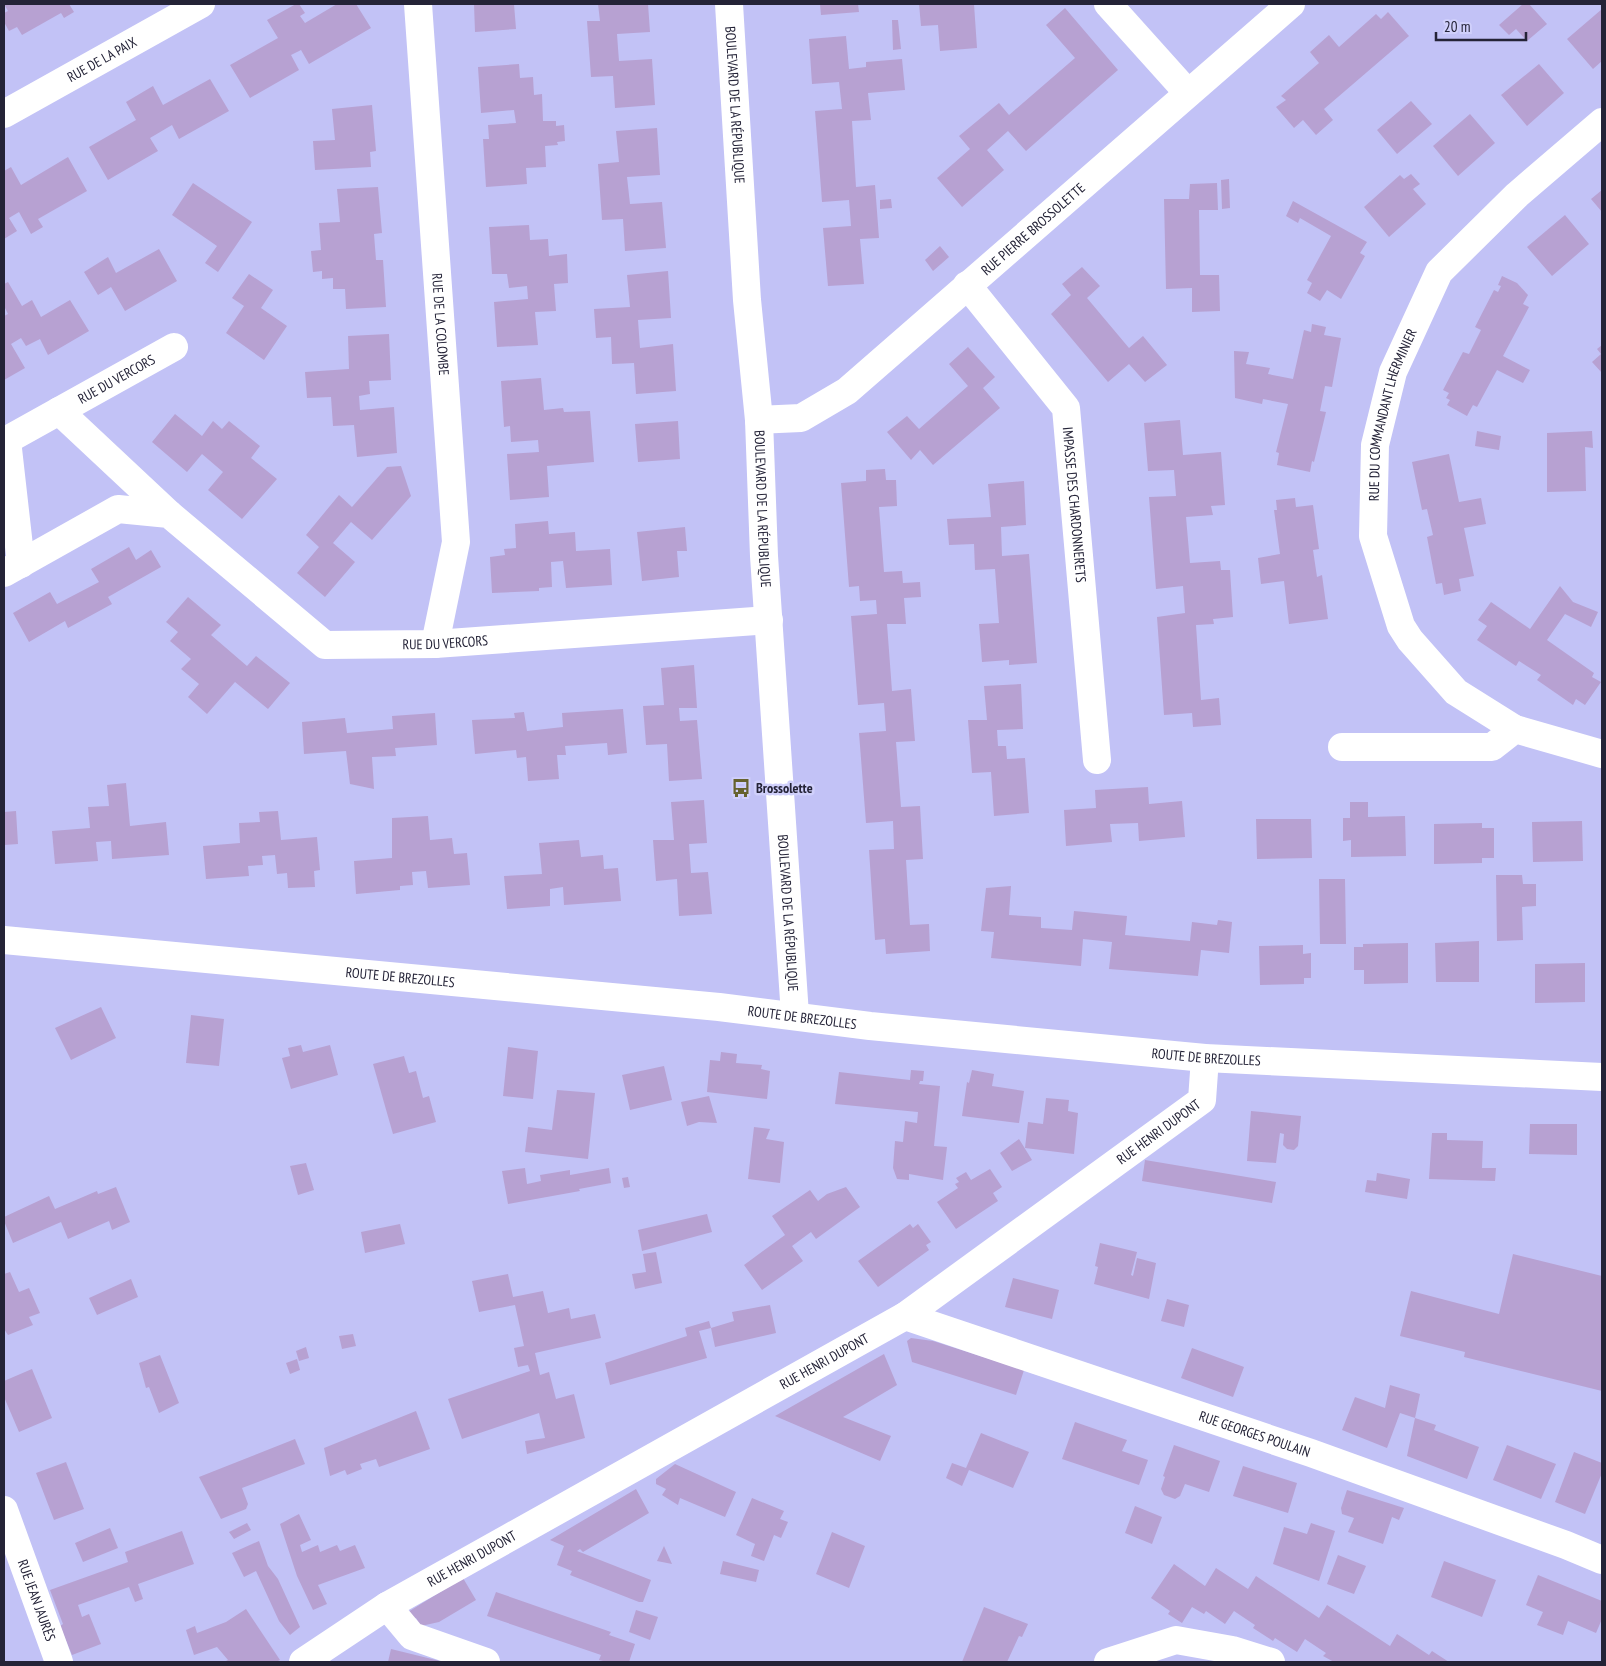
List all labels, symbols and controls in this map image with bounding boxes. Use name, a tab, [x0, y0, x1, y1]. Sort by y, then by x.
scale bar	[1436, 10, 1526, 42]
text: 20 m	[1444, 17, 1470, 36]
street label: BOULEVARD DE LA RÉPUBLIQUE	[721, 26, 749, 184]
street label: RUE DE LA PAIX	[64, 33, 140, 86]
street label: RUE PIERRE BROSSOLETTE	[977, 179, 1089, 279]
street label: RUE DE LA COLOMBE	[428, 272, 453, 376]
street label: RUE DU COMMANDANT LHERMINIER	[1365, 325, 1421, 501]
street label: RUE DU VERCORS	[75, 350, 158, 408]
street label: IMPASSE DES CHARDONNERETS	[1059, 426, 1090, 583]
street label: BOULEVARD DE LA RÉPUBLIQUE	[750, 430, 775, 588]
street label: RUE DU VERCORS	[402, 631, 489, 653]
bus stop icon: Brossolette	[730, 777, 752, 799]
place label: Brossolette	[756, 779, 813, 797]
street label: BOULEVARD DE LA RÉPUBLIQUE	[774, 834, 802, 992]
street label: ROUTE DE BREZOLLES	[345, 963, 456, 991]
street label: ROUTE DE BREZOLLES	[747, 1002, 858, 1033]
street label: ROUTE DE BREZOLLES	[1151, 1044, 1261, 1070]
street label: RUE HENRI DUPONT	[1113, 1095, 1205, 1168]
street label: RUE HENRI DUPONT	[776, 1329, 873, 1393]
street label: RUE GEORGES POULAIN	[1197, 1407, 1313, 1461]
street label: RUE HENRI DUPONT	[424, 1526, 520, 1591]
street label: RUE JEAN JAURÈS	[14, 1557, 60, 1644]

